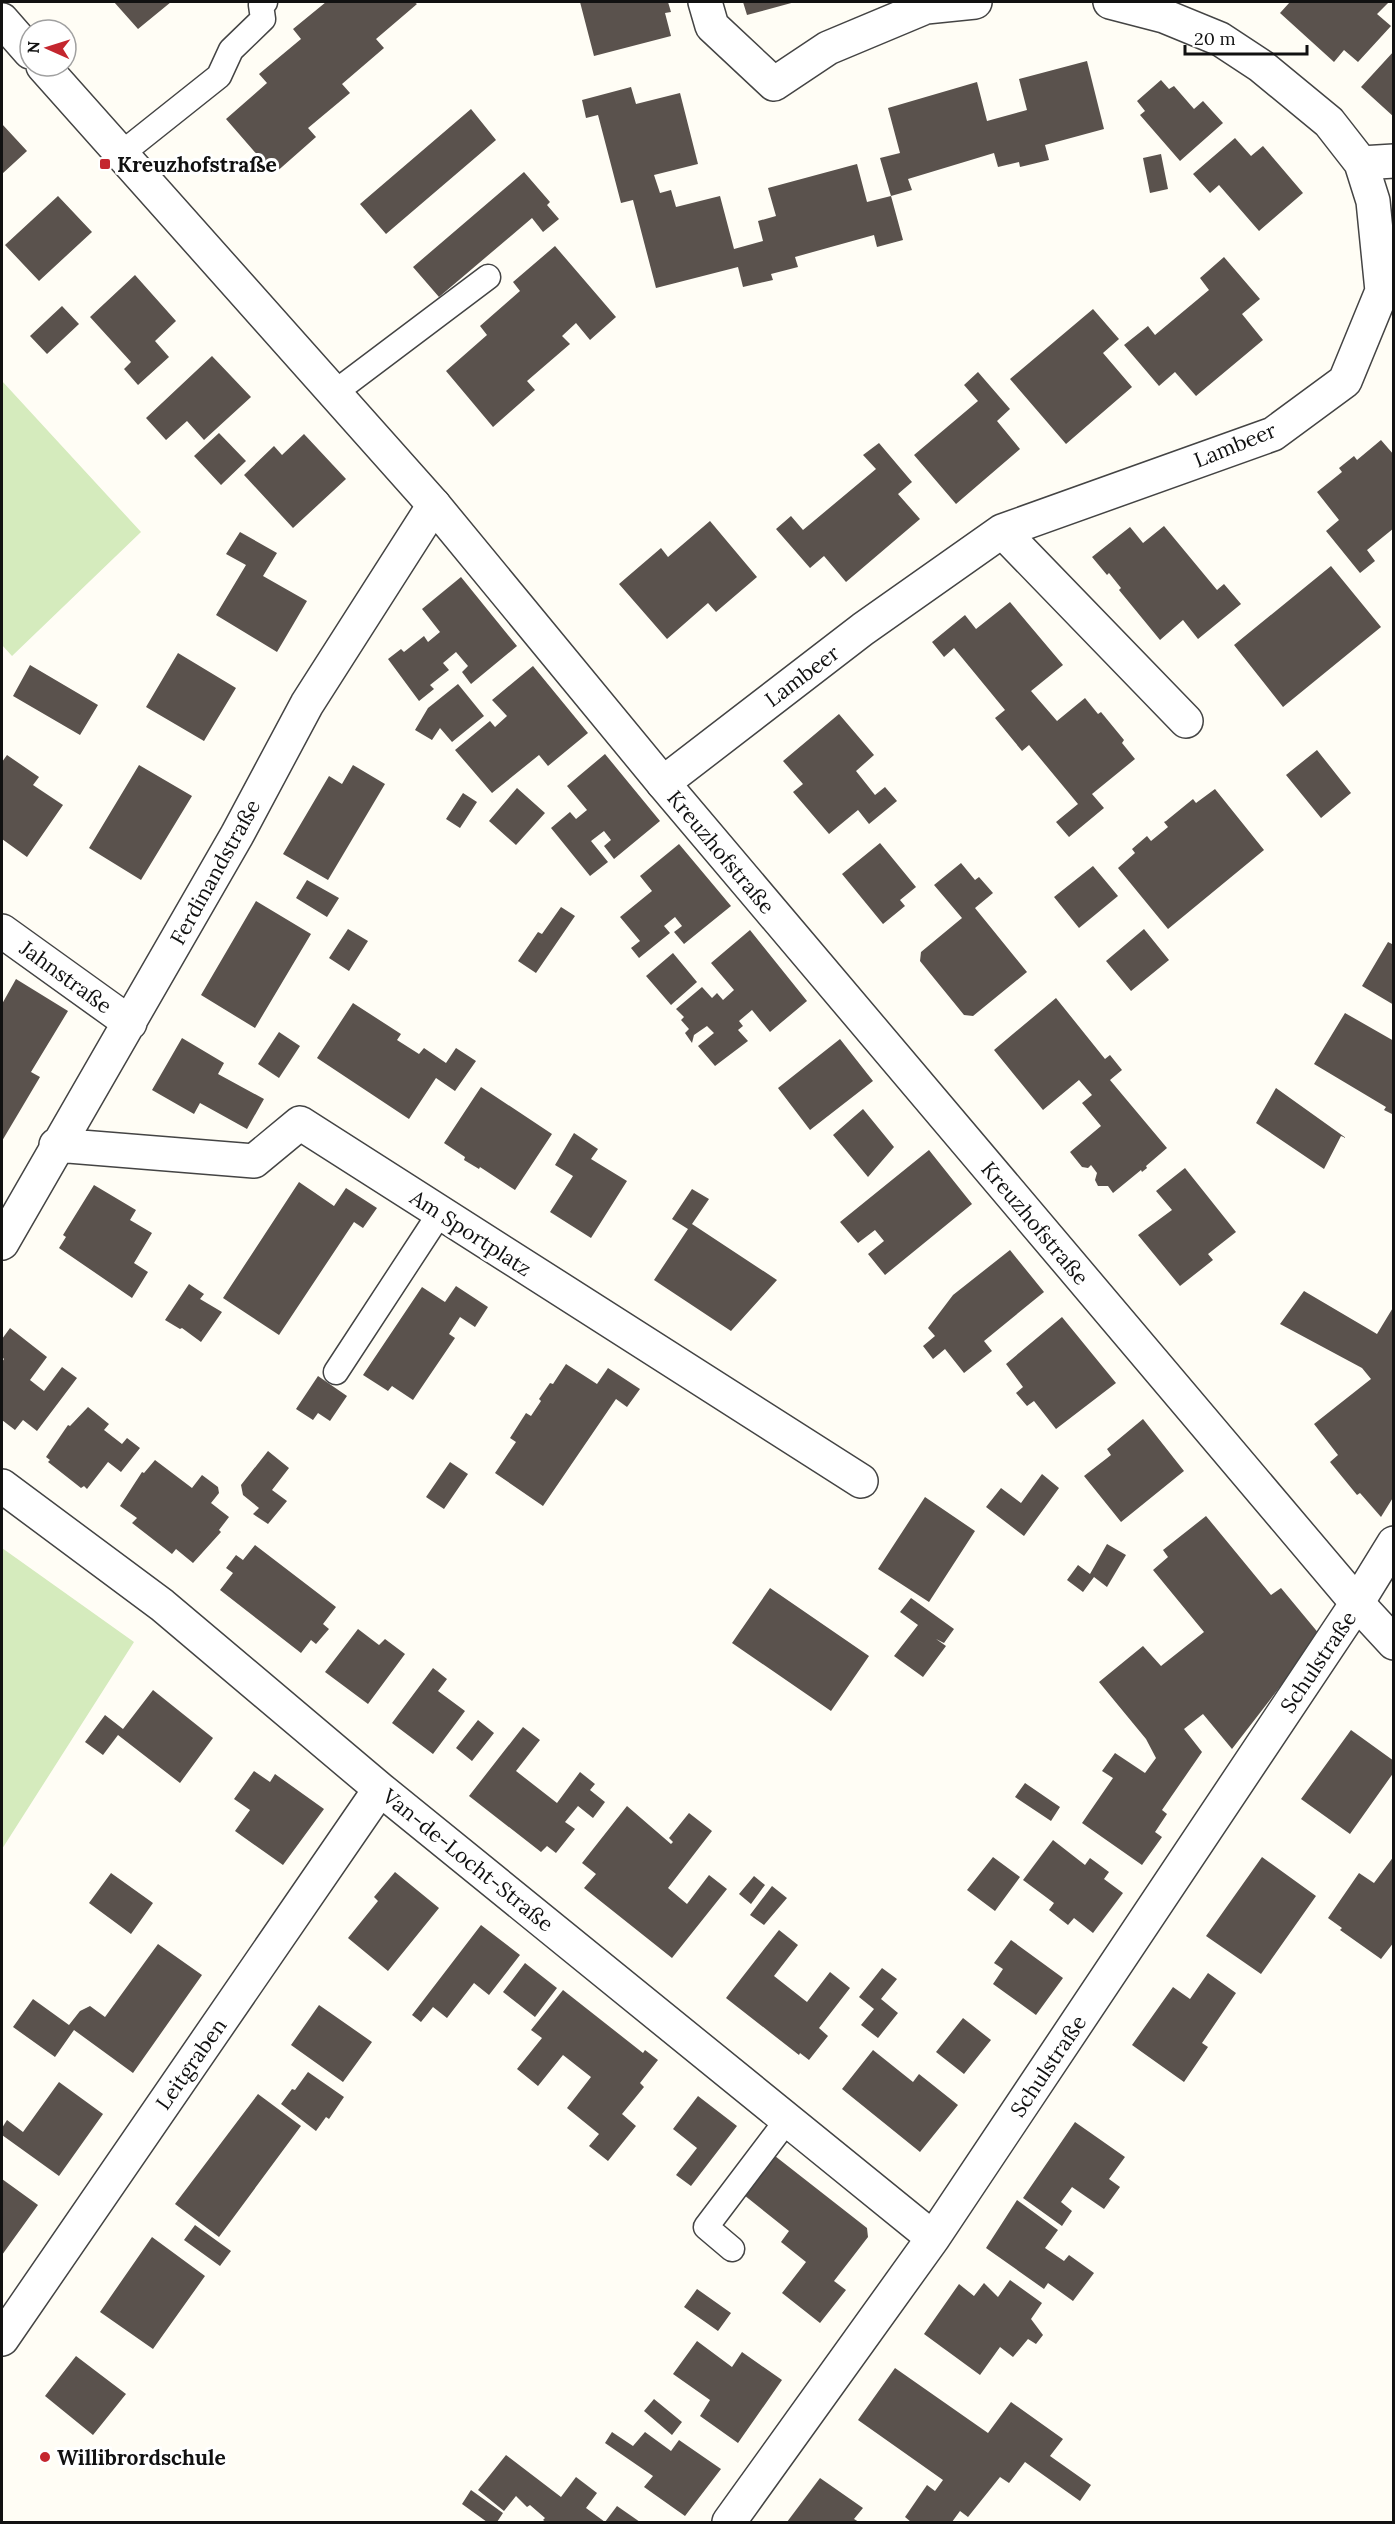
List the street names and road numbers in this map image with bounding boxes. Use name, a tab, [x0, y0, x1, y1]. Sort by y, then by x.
street label: Lambeer	[1190, 416, 1280, 474]
street label: Lambeer	[759, 639, 845, 713]
street label: Kreuzhofstraße	[661, 785, 781, 919]
street label: Ferdinandstraße	[164, 795, 266, 949]
street label: Jahnstraße	[14, 934, 117, 1019]
street label: Kreuzhofstraße	[975, 1156, 1095, 1290]
street label: Am Sportplatz	[404, 1183, 537, 1282]
street label: Schulstraße	[1274, 1606, 1362, 1718]
street label: Van-de-Locht-Straße	[376, 1782, 559, 1937]
street label: Schulstraße	[1004, 2010, 1092, 2122]
street label: Leitgraben	[150, 2013, 232, 2115]

